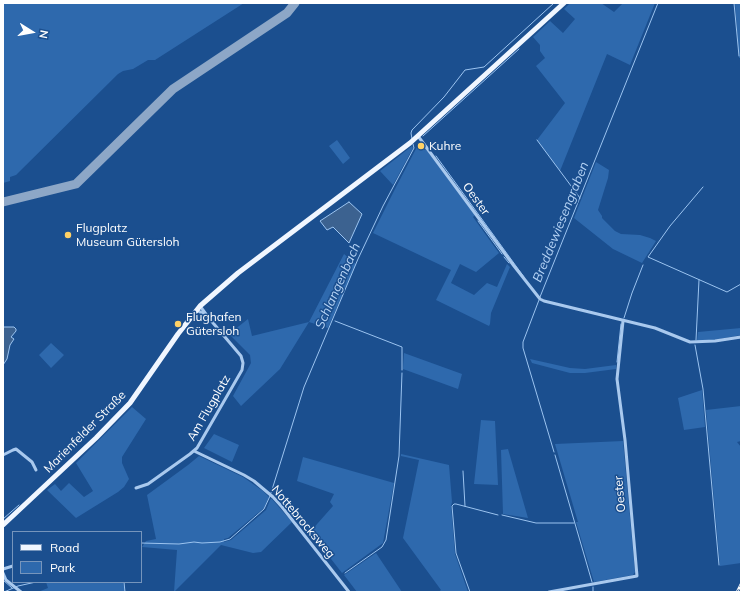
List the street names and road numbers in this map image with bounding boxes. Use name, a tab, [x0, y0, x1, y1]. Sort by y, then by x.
street label: Oester	[459, 180, 493, 218]
street label: Am Flugplatz	[184, 372, 234, 444]
street label: Marienfelder Straße	[41, 388, 129, 476]
street label: Oester	[611, 475, 629, 513]
street label: Nottebrocksweg	[268, 483, 338, 561]

